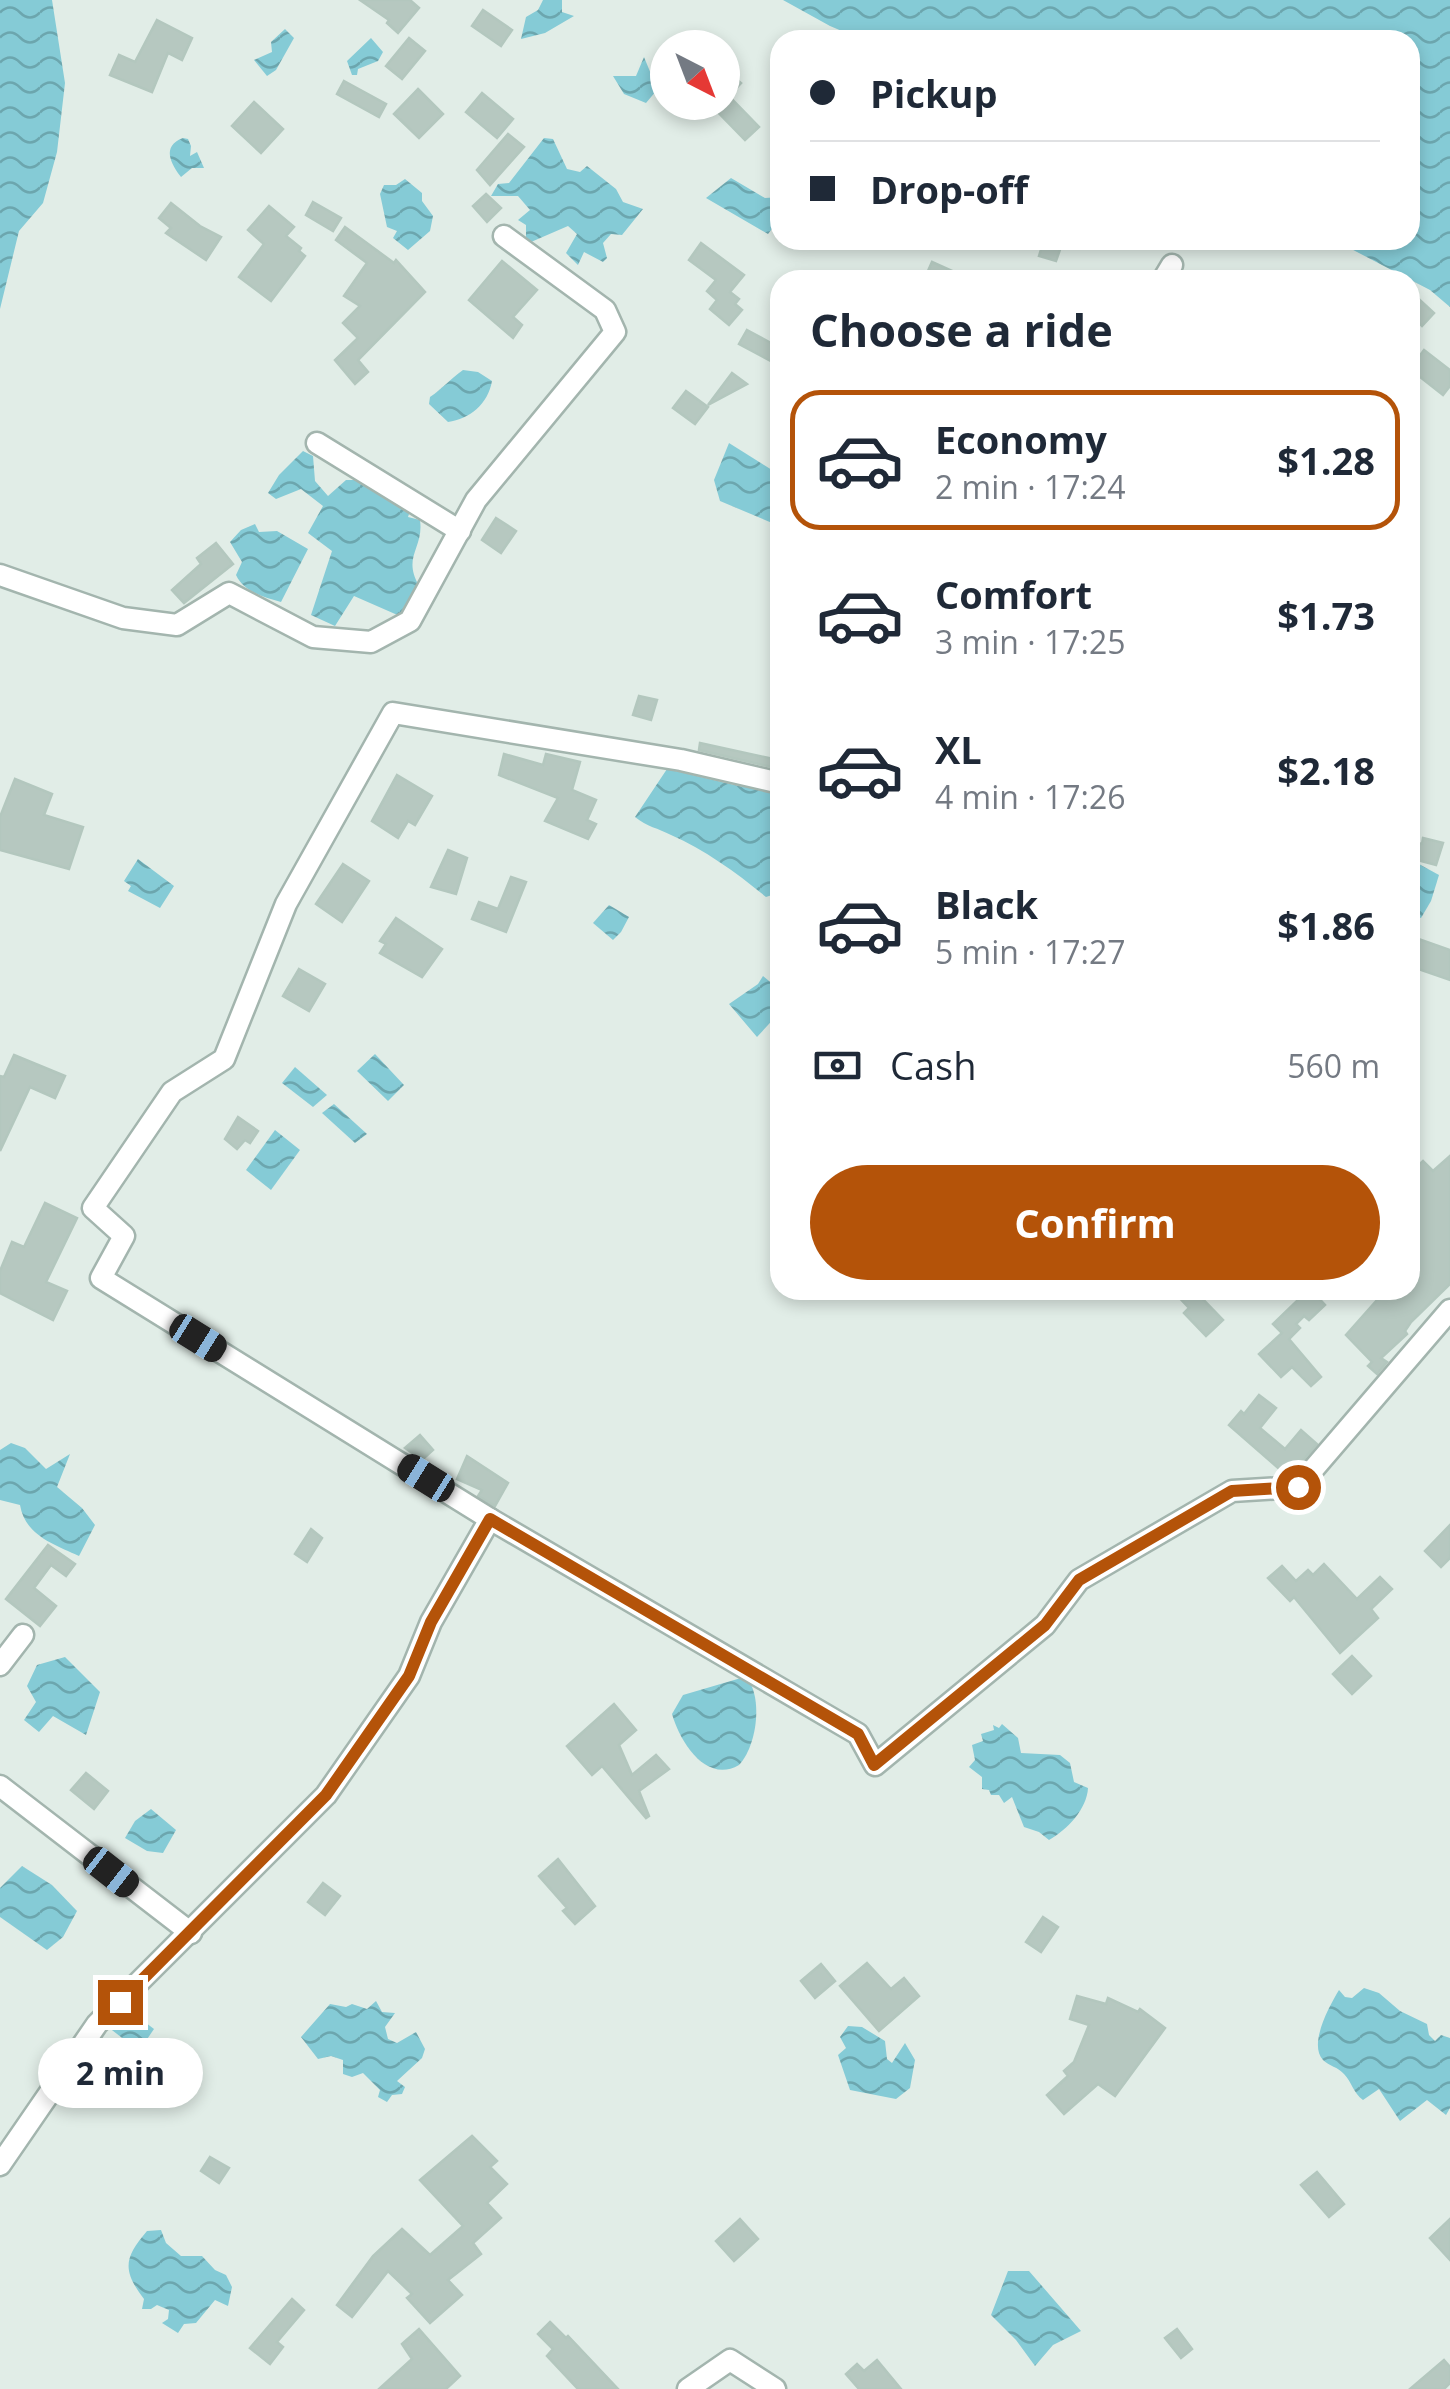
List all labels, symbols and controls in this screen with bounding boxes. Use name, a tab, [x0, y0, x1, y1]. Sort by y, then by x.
north arrow	[650, 30, 740, 120]
map controls	[650, 30, 740, 120]
text: Pickup	[870, 67, 998, 119]
text: Drop-off	[870, 163, 1028, 215]
text: Choose a ride	[810, 299, 1113, 360]
text: Economy	[935, 413, 1107, 465]
icon: car	[815, 415, 905, 505]
text: $1.28	[1277, 434, 1375, 486]
text: 2 min · 17:24	[935, 465, 1126, 508]
text: Comfort	[935, 568, 1092, 620]
icon: car	[815, 570, 905, 660]
text: $1.73	[1277, 589, 1375, 641]
text: 3 min · 17:25	[935, 620, 1126, 663]
text: XL	[935, 723, 982, 775]
icon: car	[815, 725, 905, 815]
text: $2.18	[1277, 744, 1375, 796]
text: 4 min · 17:26	[935, 775, 1126, 818]
text: Black	[935, 878, 1038, 930]
icon: car	[815, 880, 905, 970]
text: $1.86	[1277, 899, 1375, 951]
text: 5 min · 17:27	[935, 930, 1126, 973]
icon: cash	[810, 1038, 865, 1093]
text: Cash	[890, 1039, 976, 1091]
text: 560 m	[1287, 1044, 1380, 1087]
button: Confirm	[810, 1165, 1380, 1280]
car	[165, 1309, 231, 1367]
car	[393, 1449, 459, 1507]
route start	[1276, 1465, 1321, 1510]
car	[78, 1842, 144, 1902]
route end	[98, 1980, 143, 2025]
callout: 2 min	[38, 2037, 202, 2107]
text: 2 min	[76, 2051, 165, 2094]

